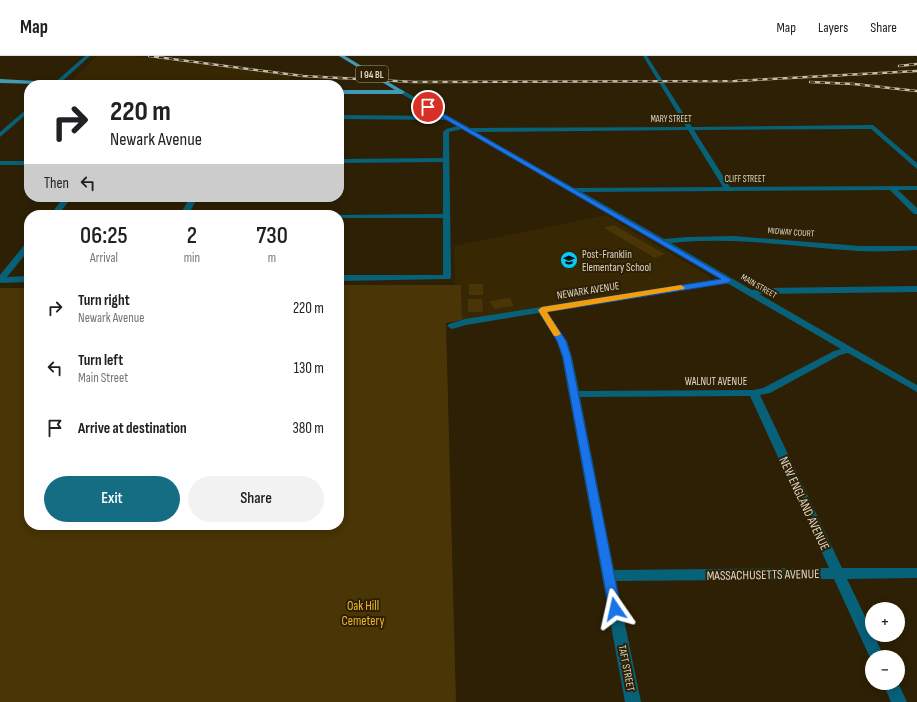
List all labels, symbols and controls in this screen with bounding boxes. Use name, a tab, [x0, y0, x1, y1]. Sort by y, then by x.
text: Map	[20, 16, 48, 39]
text: Map	[776, 19, 796, 36]
text: Layers	[818, 19, 848, 36]
text: Share	[870, 19, 897, 36]
road number: I 94 BL	[356, 66, 388, 82]
pin	[411, 90, 445, 124]
text: 220 m	[110, 95, 171, 128]
icon: right	[44, 96, 96, 148]
icon: arrive	[417, 96, 439, 118]
street label: MARY STREET	[650, 114, 692, 125]
text: Newark Avenue	[110, 129, 202, 150]
icon: left	[77, 172, 99, 194]
text: Then	[44, 174, 69, 193]
street label: CLIFF STREET	[725, 174, 766, 185]
text: 06:25	[80, 221, 128, 250]
text: 2	[187, 221, 197, 250]
text: 730	[256, 221, 288, 250]
street label: MIDWAY COURT	[767, 225, 815, 240]
place label: Post-Franklin Elementary School	[582, 248, 651, 274]
text: Arrival	[90, 250, 118, 266]
text: min	[184, 250, 200, 266]
text: m	[268, 250, 276, 266]
school or university icon: Post-Franklin Elementary School	[559, 250, 579, 270]
street label: MAIN STREET	[739, 272, 779, 301]
street label: NEWARK AVENUE	[556, 279, 620, 302]
text: Turn right	[78, 291, 130, 310]
icon: right	[44, 297, 66, 319]
text: 220 m	[293, 299, 324, 318]
text: Newark Avenue	[78, 310, 145, 326]
text: Turn left	[78, 351, 123, 370]
icon: left	[44, 357, 66, 379]
text: 130 m	[294, 359, 324, 378]
text: Main Street	[78, 370, 128, 386]
street label: WALNUT AVENUE	[685, 375, 747, 388]
icon: arrive	[44, 417, 66, 439]
text: Arrive at destination	[78, 419, 187, 438]
text: 380 m	[292, 419, 324, 438]
street label: NEW ENGLAND AVENUE	[775, 454, 833, 553]
button: Exit	[44, 476, 180, 522]
button: Share	[188, 476, 324, 522]
street label: MASSACHUSETTS AVENUE	[706, 566, 820, 584]
position arrow	[594, 588, 636, 630]
park label: Oak Hill Cemetery	[342, 598, 384, 629]
map controls	[865, 602, 905, 690]
button: +	[865, 602, 905, 642]
street label: TAFT STREET	[616, 644, 637, 693]
button: −	[865, 650, 905, 690]

